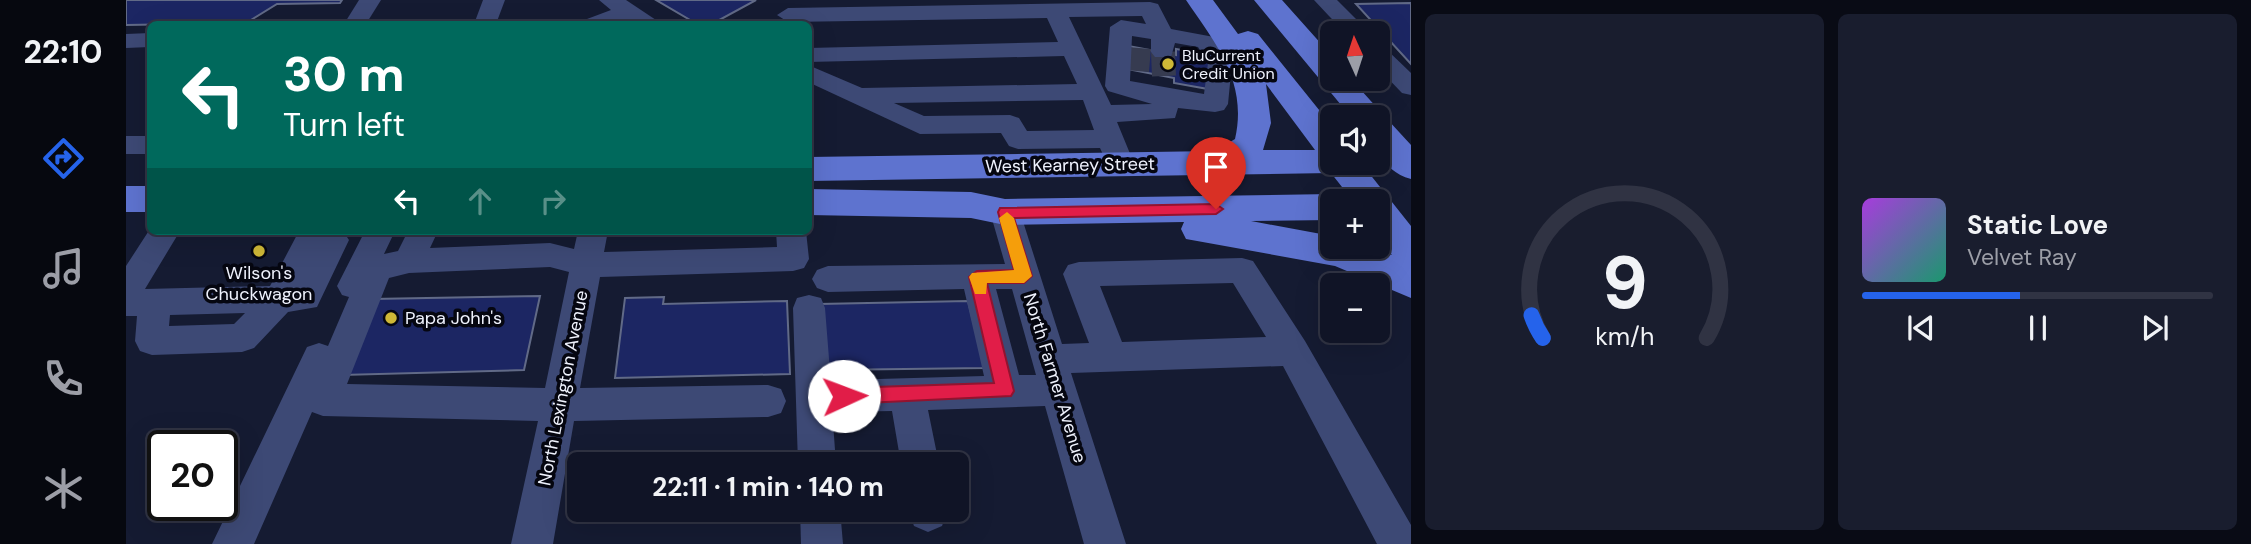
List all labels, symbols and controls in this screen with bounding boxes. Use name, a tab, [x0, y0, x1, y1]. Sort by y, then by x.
north arrow	[1320, 21, 1390, 91]
map controls	[1320, 21, 1390, 343]
text: 22:10	[23, 31, 103, 73]
text: 30 m	[283, 42, 405, 106]
place label: BluCurrent Credit Union	[1182, 45, 1275, 84]
icon: left	[168, 49, 259, 140]
marker: BluCurrent Credit Union	[1160, 56, 1176, 72]
text: Turn left	[283, 104, 405, 146]
button: sound	[1320, 105, 1390, 175]
icon: directions	[39, 134, 88, 183]
pin	[1186, 137, 1246, 209]
icon: arrive	[1197, 148, 1235, 186]
street label: West Kearney Street	[985, 152, 1155, 178]
icon: left	[388, 182, 426, 220]
icon: ahead	[461, 182, 499, 220]
icon: right	[534, 182, 572, 220]
button: +	[1320, 189, 1390, 259]
text: Static Love	[1967, 208, 2108, 242]
text: 9	[1601, 236, 1648, 331]
text: Velvet Ray	[1967, 242, 2077, 272]
marker: Wilson's Chuckwagon	[251, 243, 267, 259]
icon: music	[39, 244, 88, 293]
place label: Wilson's Chuckwagon	[206, 261, 312, 306]
button: −	[1320, 273, 1390, 343]
street label: North Lexington Avenue	[532, 288, 594, 488]
street label: North Farmer Avenue	[1018, 290, 1092, 466]
place label: Papa John's	[405, 306, 502, 330]
icon: previous	[1902, 309, 1940, 347]
icon: pause	[2019, 309, 2057, 347]
icon: next	[2136, 309, 2174, 347]
marker: Papa John's	[383, 310, 399, 326]
text: km/h	[1595, 320, 1654, 353]
icon: phone	[39, 354, 88, 403]
position arrow	[807, 359, 881, 433]
speed limit sign: 20	[147, 430, 238, 521]
icon: climate	[39, 464, 88, 513]
text: 22:11 · 1 min · 140 m	[652, 470, 884, 504]

